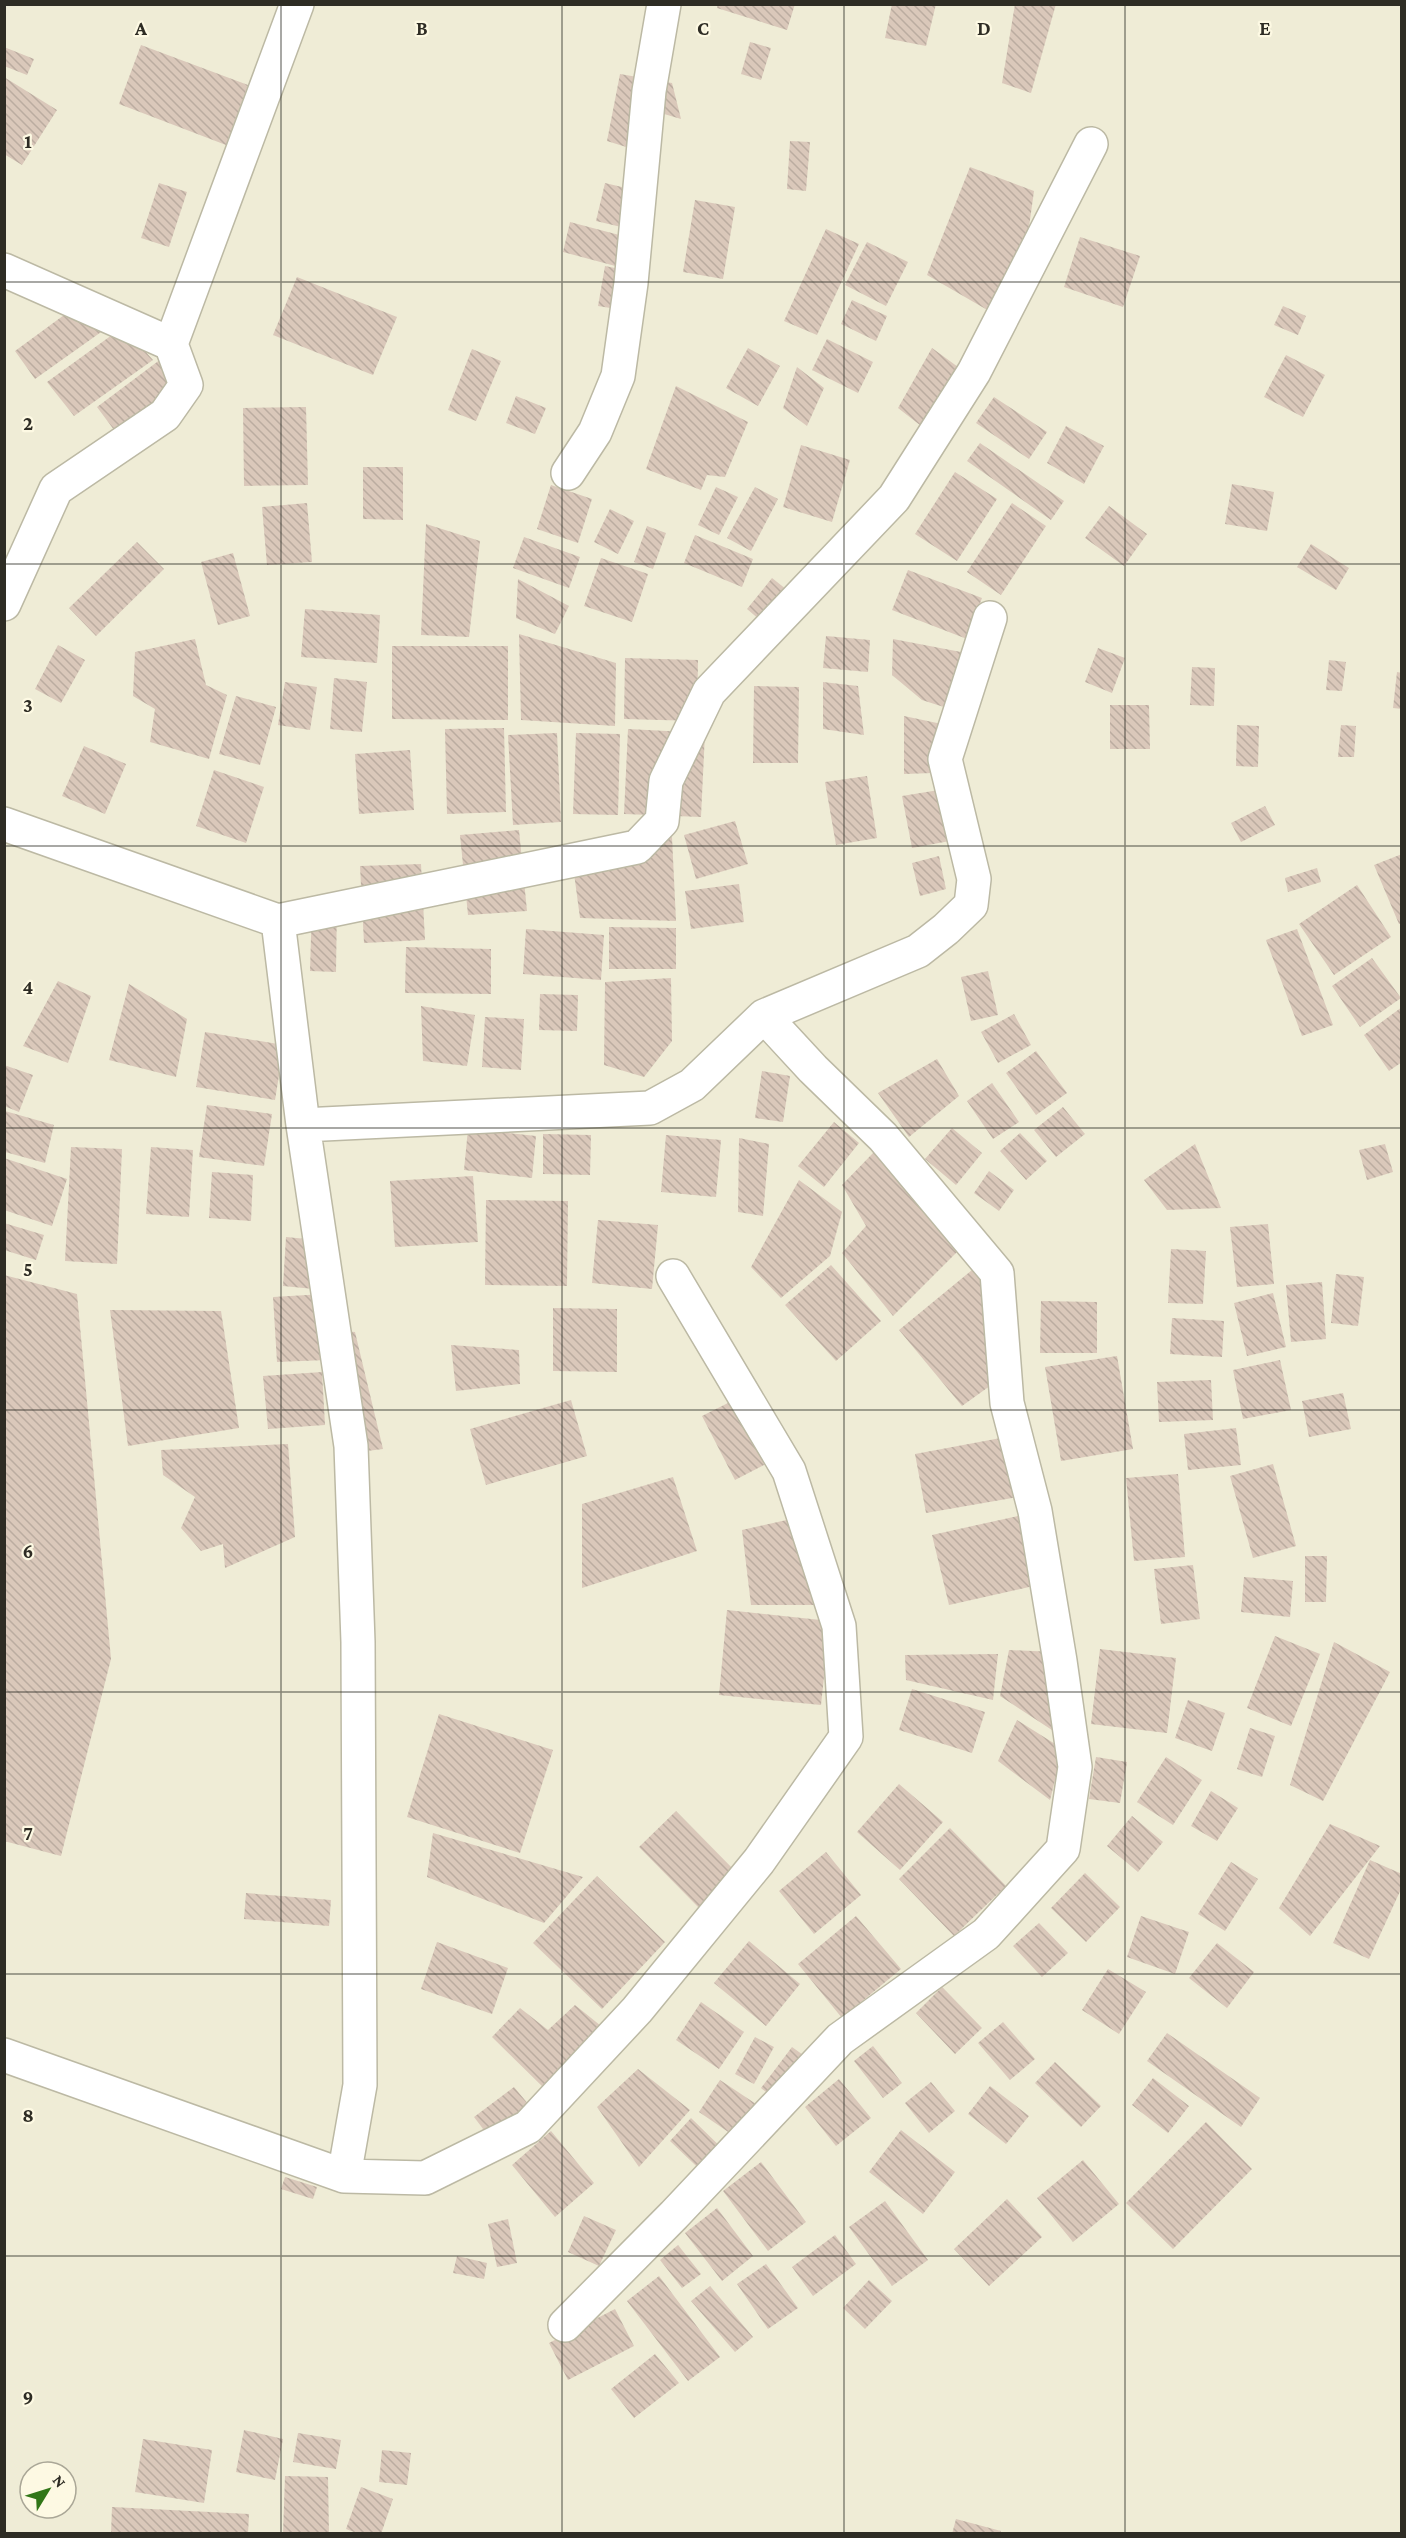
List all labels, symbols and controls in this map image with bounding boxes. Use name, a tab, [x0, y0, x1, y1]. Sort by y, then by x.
text: A	[134, 17, 148, 39]
text: B	[416, 17, 428, 39]
text: C	[697, 17, 709, 39]
text: D	[977, 17, 991, 39]
text: E	[1259, 17, 1271, 39]
text: 1	[24, 130, 32, 152]
text: 2	[23, 412, 33, 434]
text: 3	[23, 694, 33, 716]
text: 4	[23, 976, 34, 998]
text: 5	[23, 1258, 33, 1280]
text: 6	[23, 1540, 33, 1562]
text: 7	[23, 1822, 33, 1844]
text: 8	[22, 2104, 34, 2126]
text: 9	[23, 2386, 33, 2408]
north arrow	[18, 2460, 78, 2520]
text: N	[49, 2472, 70, 2491]

